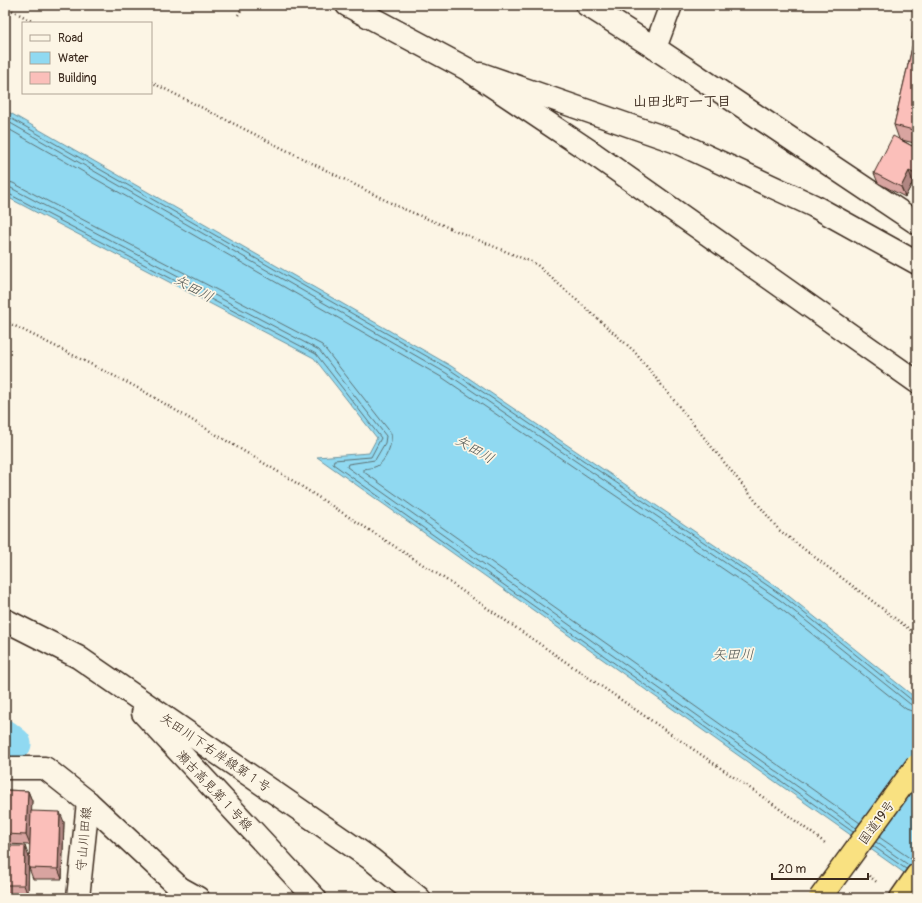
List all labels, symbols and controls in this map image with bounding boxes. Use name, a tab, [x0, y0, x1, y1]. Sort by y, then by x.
legend	[22, 22, 152, 94]
text: Road	[58, 31, 83, 46]
text: Water	[58, 51, 89, 66]
text: Building	[58, 71, 97, 86]
district label: 山田北町一丁目	[633, 93, 731, 110]
water label: 矢田川	[171, 271, 216, 306]
water label: 矢田川	[452, 432, 497, 467]
water label: 矢田川	[712, 646, 754, 663]
street label: 矢田川下右岸線第１号	[157, 710, 274, 796]
street label: 瀬古高見第１号線	[173, 747, 256, 835]
street label: 国道19号	[855, 797, 898, 848]
street label: 守山川田線	[73, 805, 95, 872]
scale bar	[772, 855, 868, 881]
text: 20 m	[778, 862, 807, 877]

